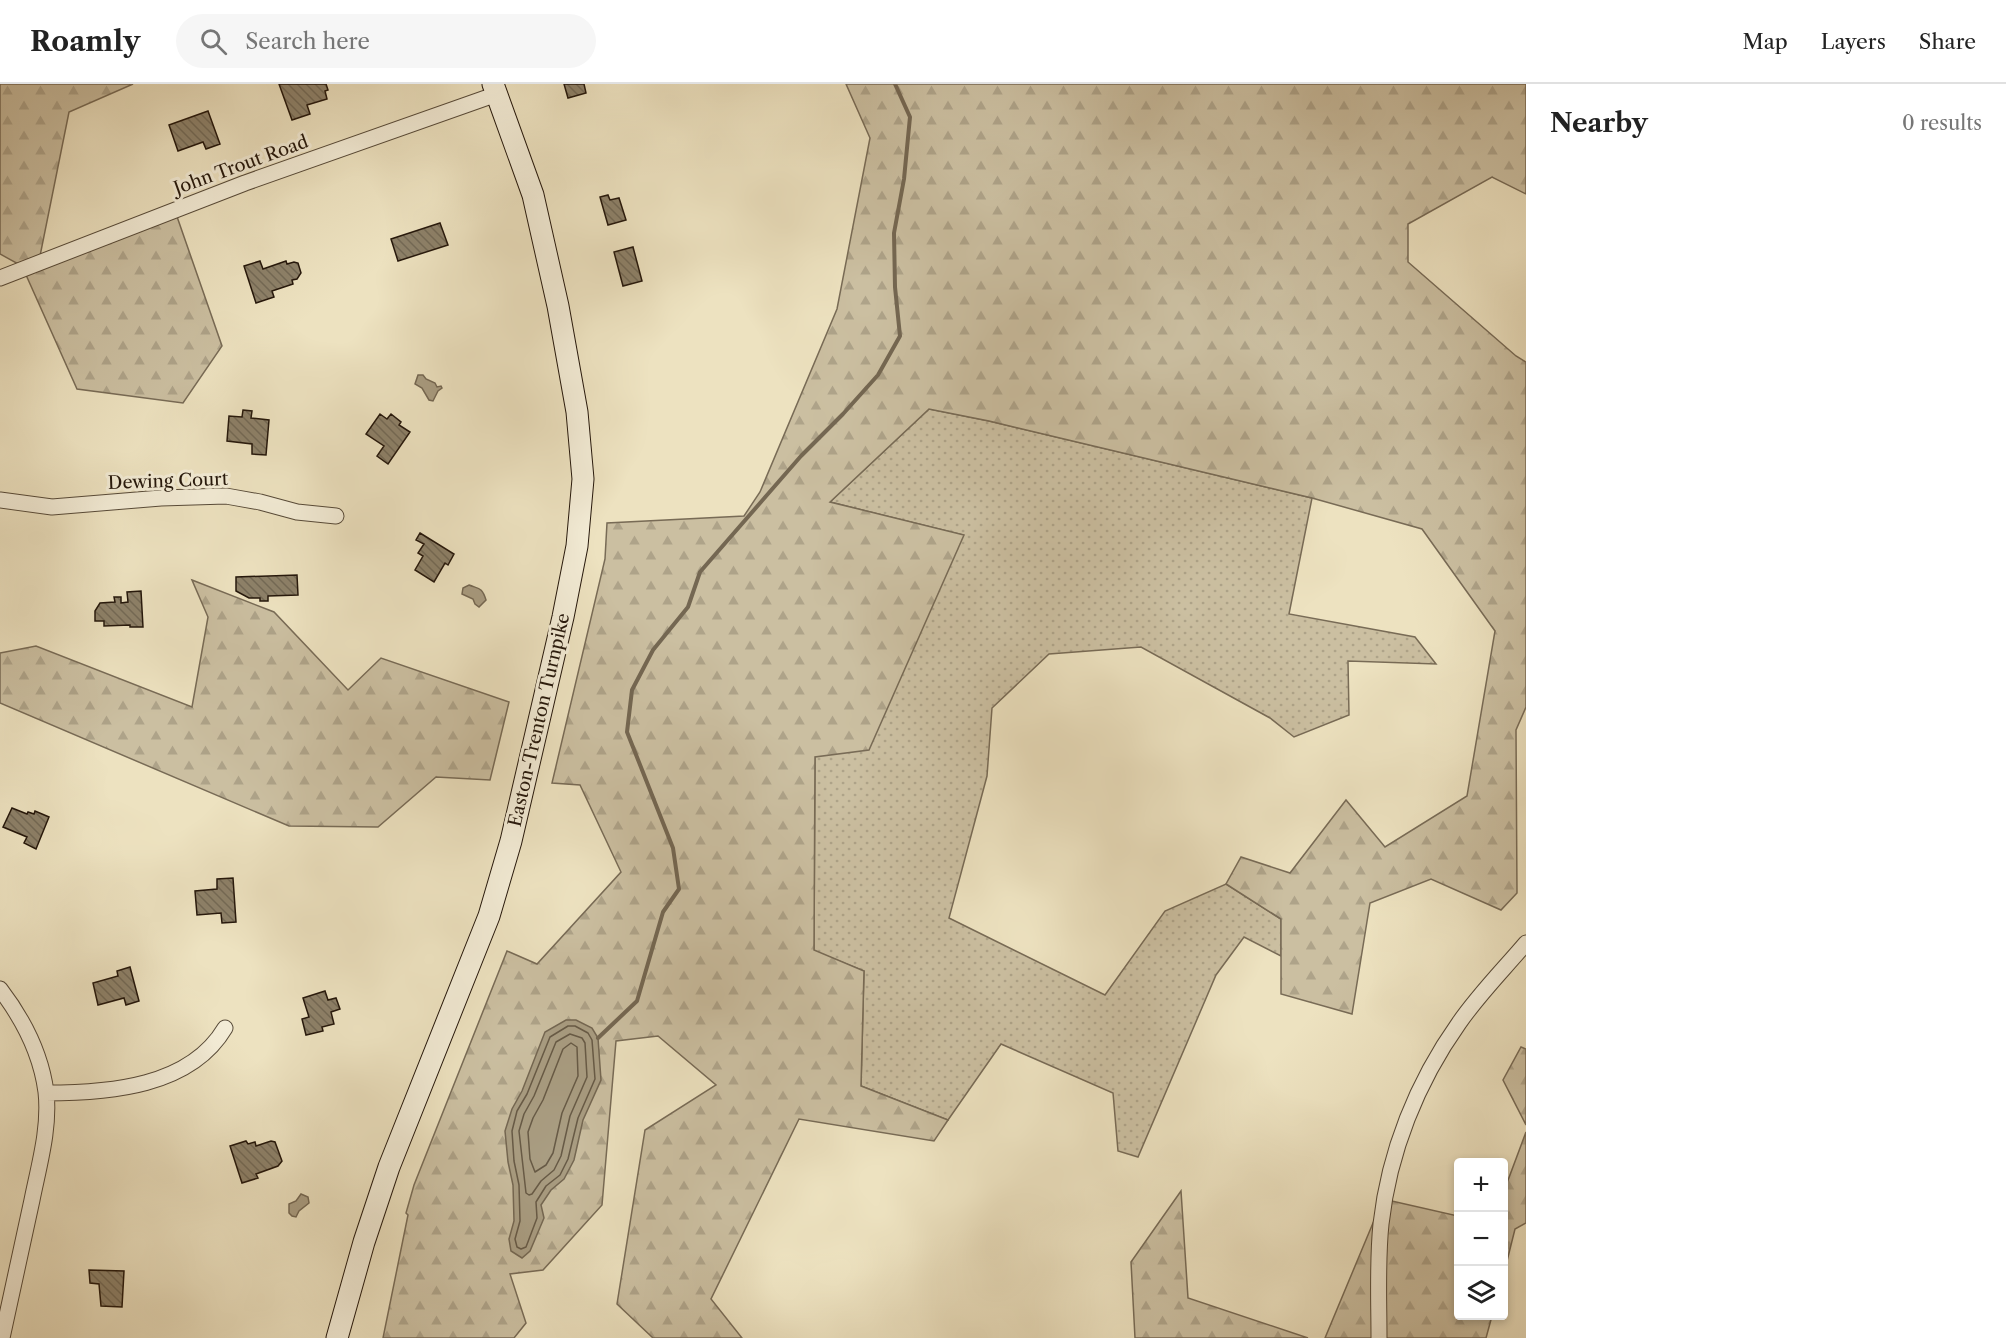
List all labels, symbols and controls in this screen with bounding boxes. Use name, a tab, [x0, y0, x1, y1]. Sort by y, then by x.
search box	[176, 14, 596, 68]
text: Roamly	[30, 24, 140, 58]
icon: search	[197, 25, 230, 58]
text: Search here	[245, 28, 370, 55]
text: Map	[1743, 29, 1788, 54]
text: Layers	[1821, 29, 1886, 54]
text: Share	[1919, 29, 1976, 54]
text: Nearby	[1550, 107, 1648, 139]
text: 0 results	[1902, 111, 1982, 135]
street label: John Trout Road	[168, 130, 311, 201]
street label: Dewing Court	[108, 468, 229, 494]
street label: Easton-Trenton Turnpike	[504, 611, 574, 829]
map controls	[1454, 1158, 1508, 1320]
button: +	[1454, 1158, 1508, 1212]
button: −	[1454, 1212, 1508, 1266]
button: layers	[1454, 1266, 1508, 1320]

